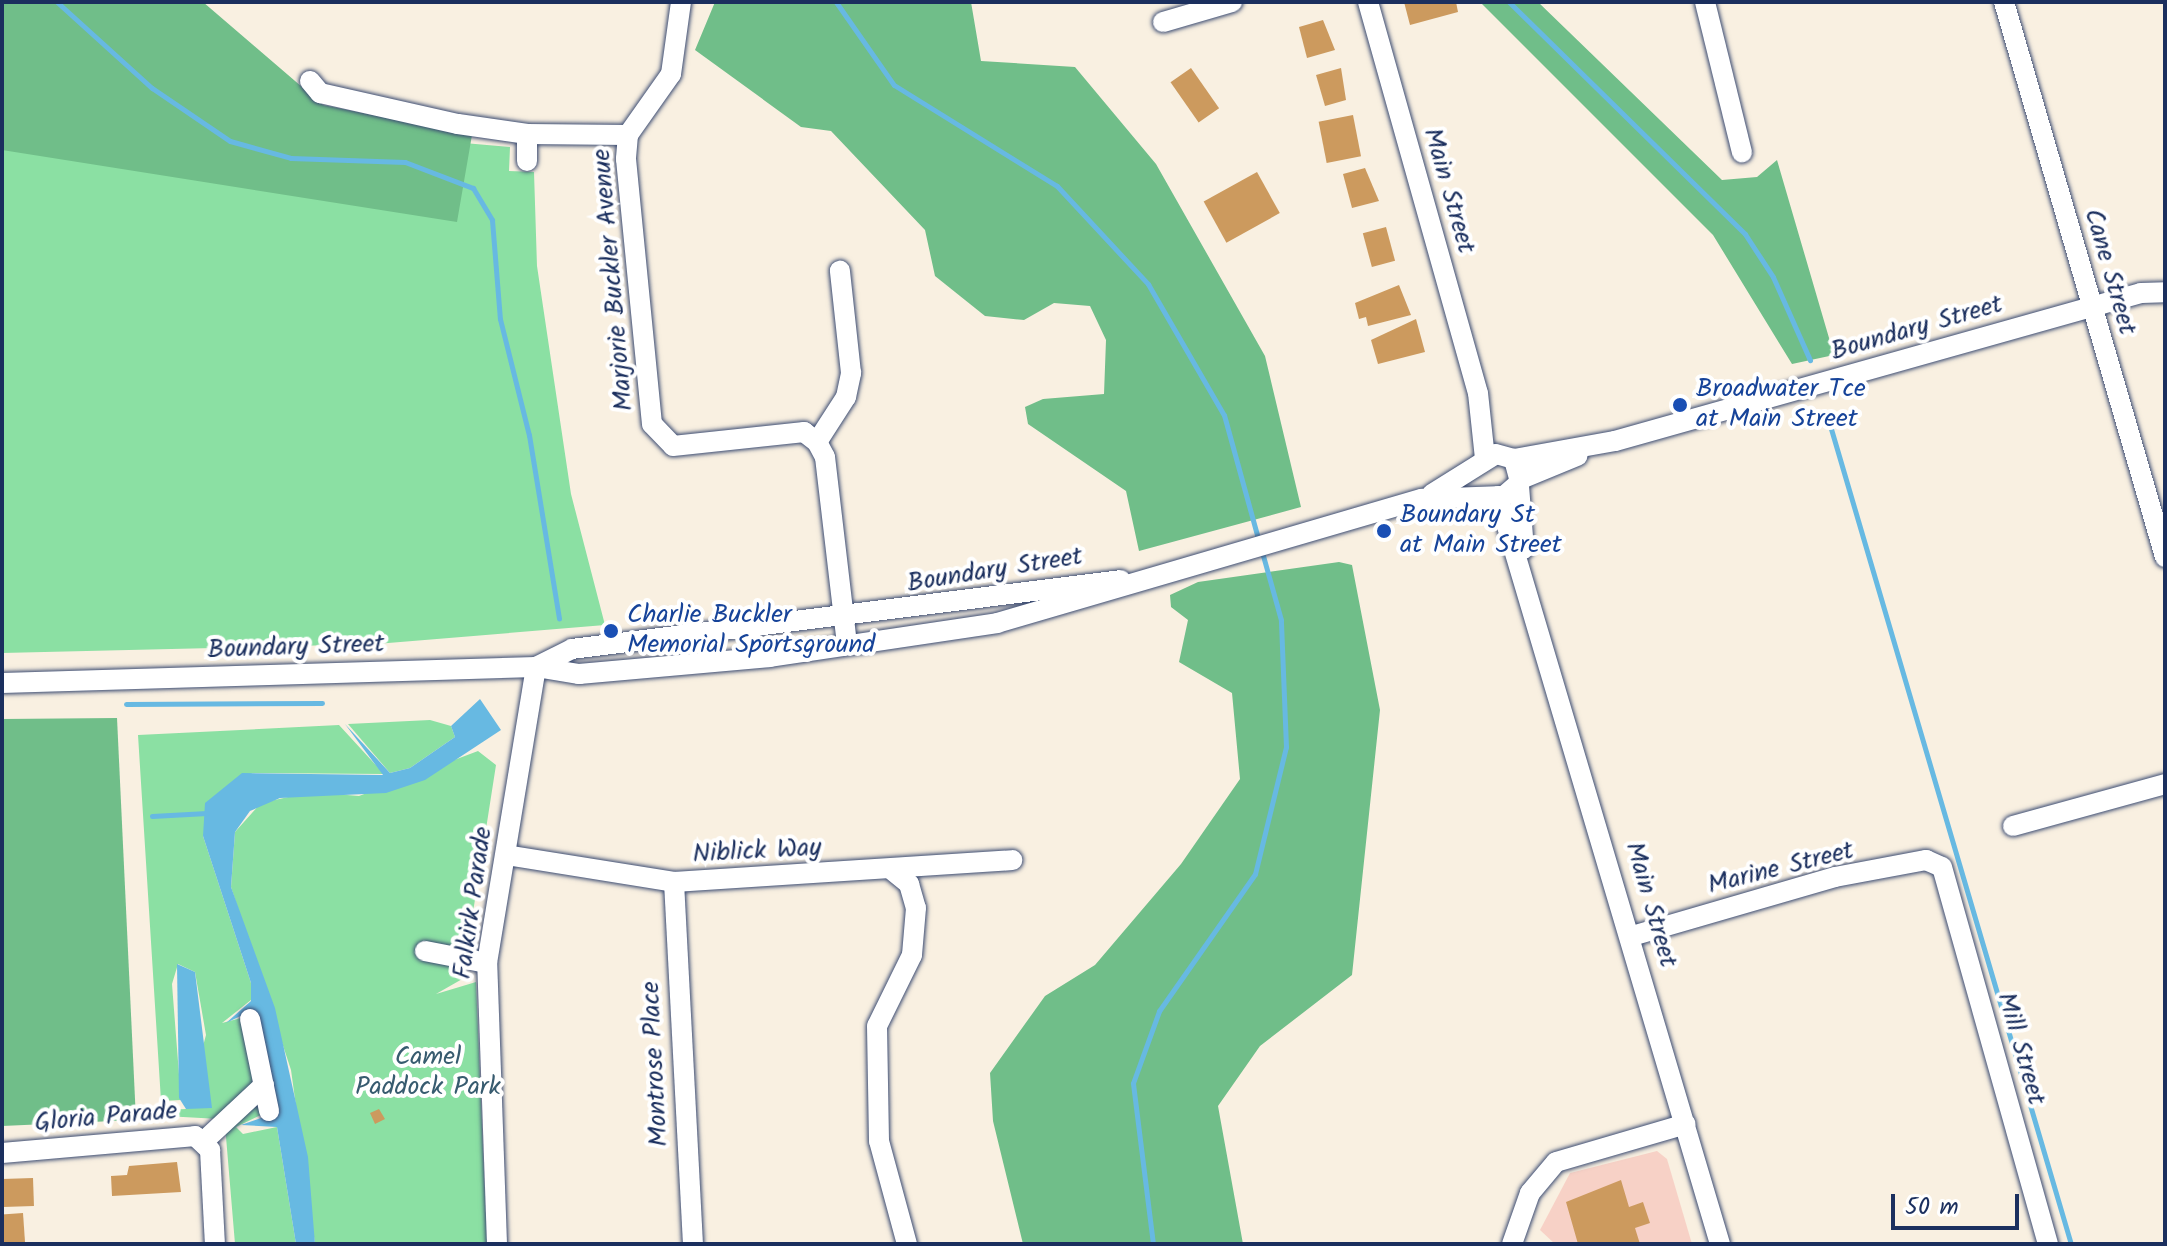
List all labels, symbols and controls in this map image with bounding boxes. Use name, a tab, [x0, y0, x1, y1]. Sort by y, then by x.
street label: Main Street	[1415, 125, 1481, 257]
street label: Marjorie Buckler Avenue	[587, 148, 641, 412]
street label: Cane Street	[2076, 205, 2142, 339]
street label: Boundary Street	[1828, 290, 2006, 368]
place label: Broadwater Tce at Main Street	[1696, 374, 1866, 436]
marker: Broadwater Tce at Main Street	[1671, 396, 1689, 414]
place label: Boundary St at Main Street	[1400, 500, 1562, 562]
marker: Boundary St at Main Street	[1375, 522, 1393, 540]
street label: Boundary Street	[905, 542, 1085, 600]
place label: Charlie Buckler Memorial Sportsground	[627, 600, 875, 662]
marker: Charlie Buckler Memorial Sportsground	[602, 622, 620, 640]
street label: Boundary Street	[207, 629, 385, 667]
street label: Falkirk Parade	[448, 825, 500, 981]
street label: Niblick Way	[692, 833, 822, 871]
street label: Marine Street	[1705, 836, 1857, 902]
street label: Main Street	[1617, 839, 1683, 971]
street label: Montrose Place	[636, 980, 676, 1148]
street label: Mill Street	[1989, 989, 2051, 1109]
park label: Camel Paddock Park	[355, 1042, 501, 1104]
street label: Gloria Parade	[33, 1096, 179, 1140]
scale bar	[1895, 1178, 2023, 1228]
text: 50 m	[1905, 1188, 1959, 1227]

